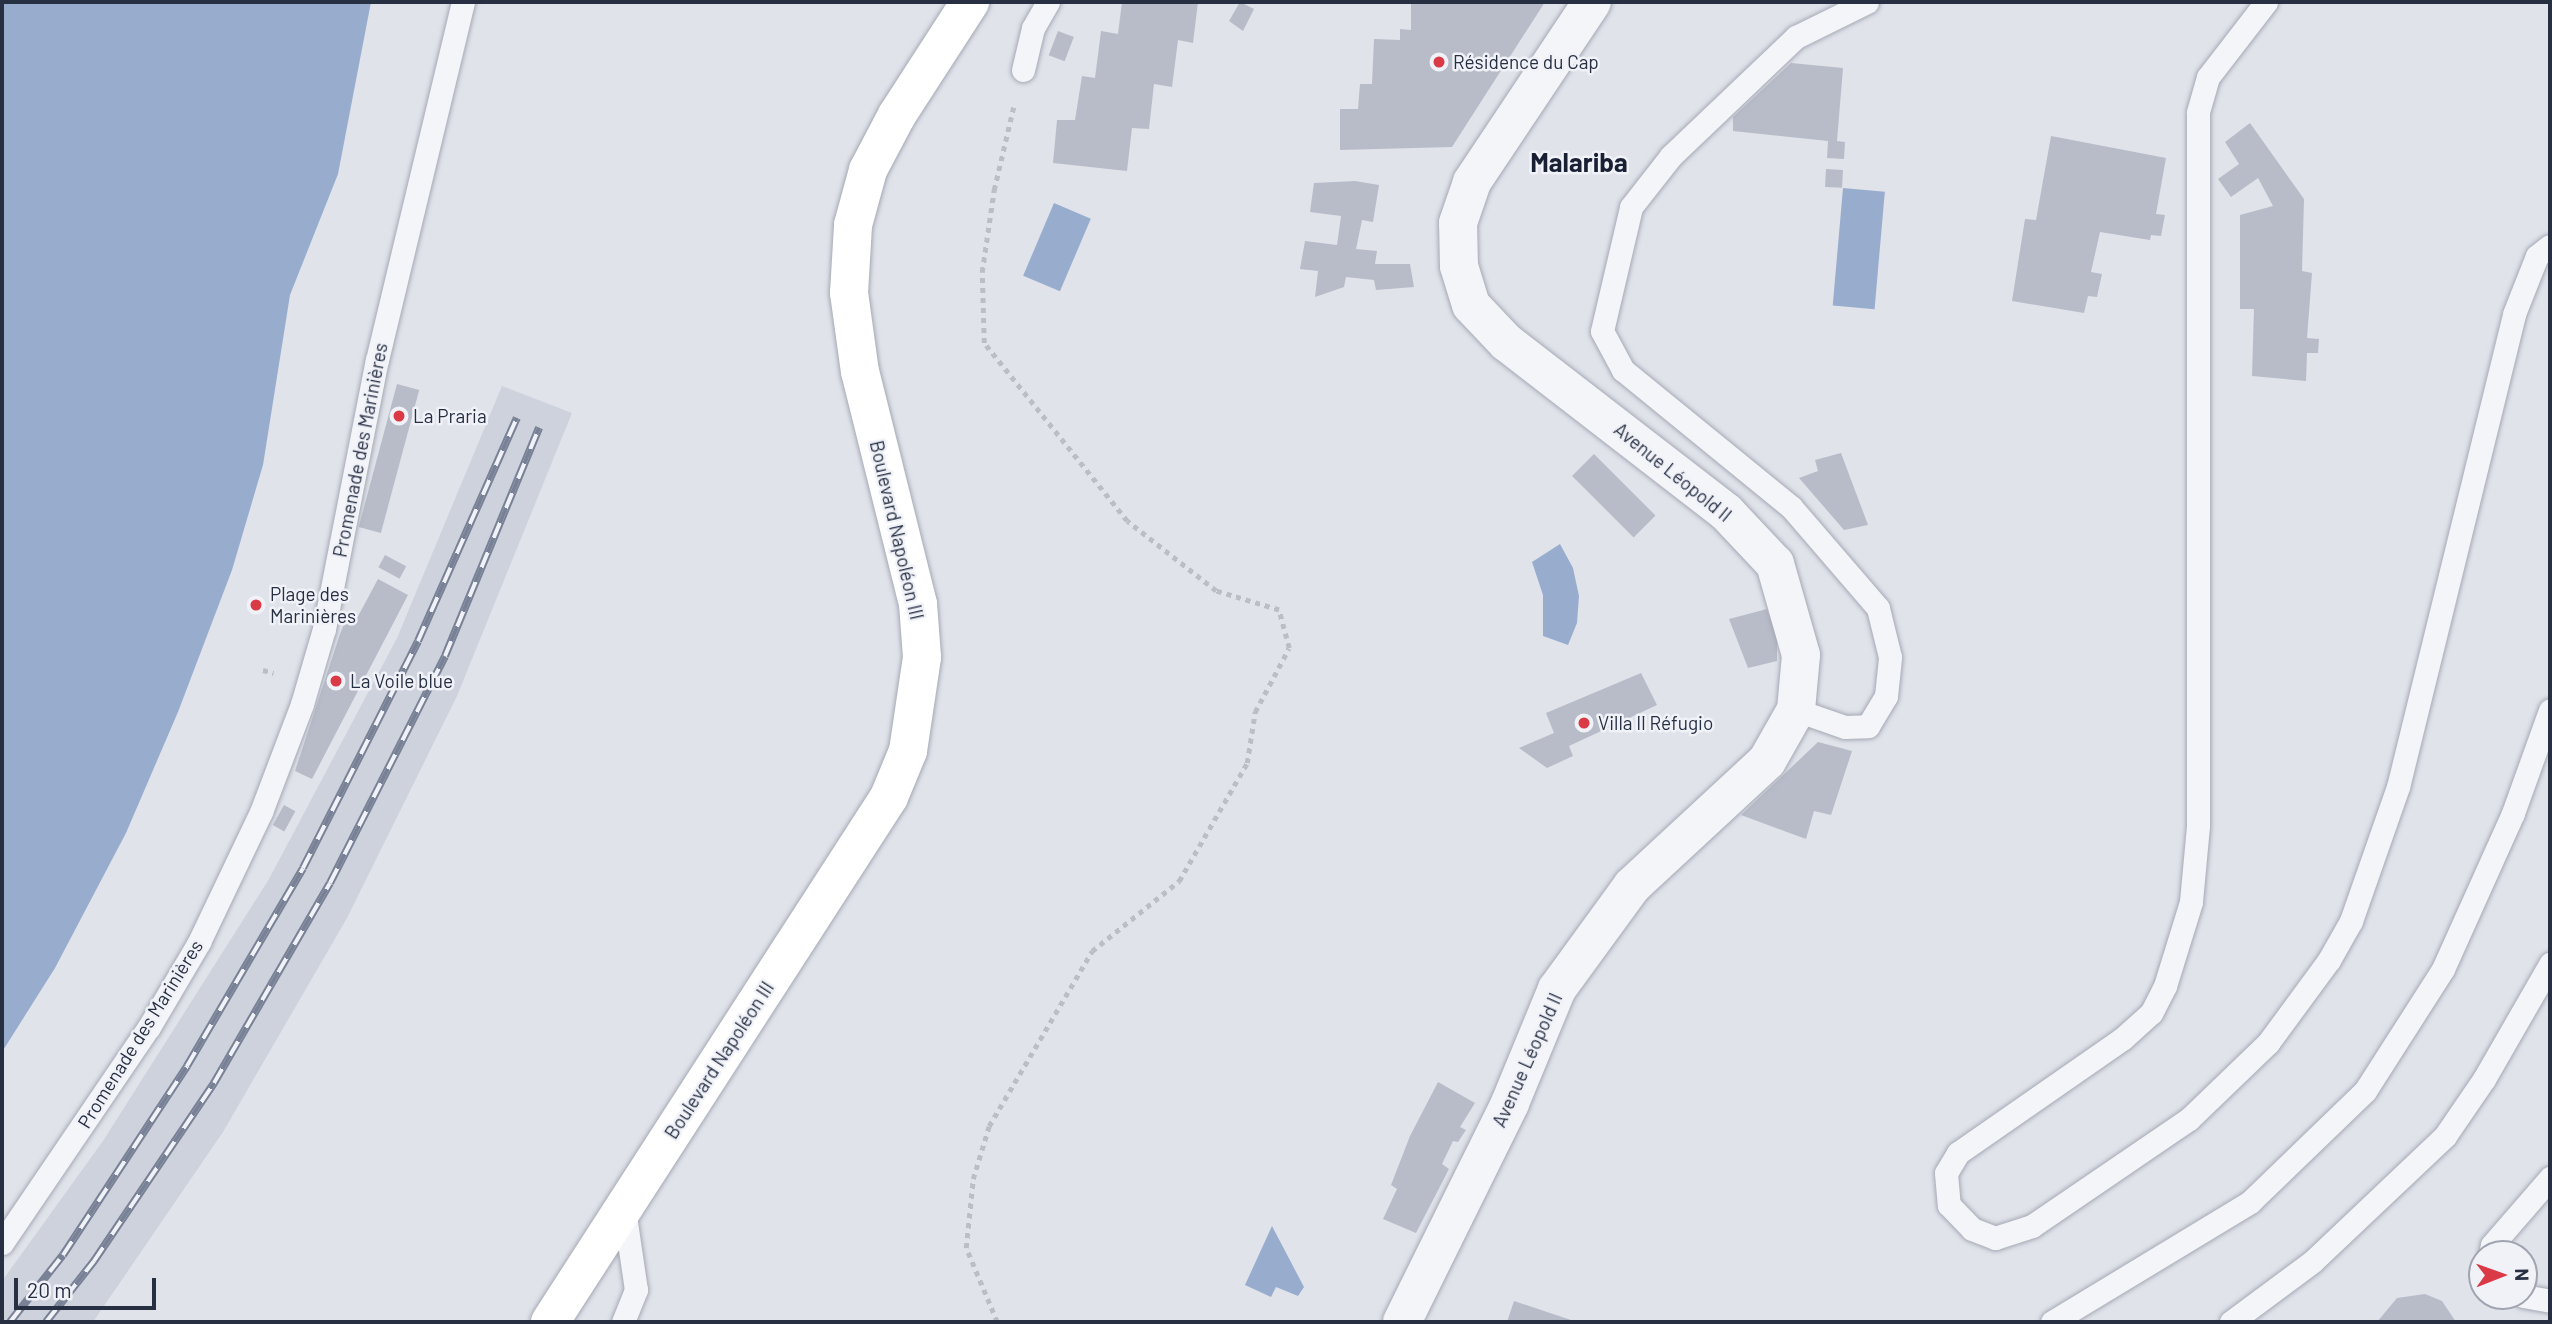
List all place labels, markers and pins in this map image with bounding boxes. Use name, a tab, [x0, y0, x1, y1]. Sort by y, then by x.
place label: Résidence du Cap	[1453, 51, 1599, 73]
marker: Résidence du Cap	[1431, 54, 1447, 70]
place label: La Praria	[413, 405, 487, 427]
marker: La Praria	[391, 408, 407, 424]
place label: Plage des Marinières	[270, 583, 356, 627]
marker: Plage des Marinières	[248, 597, 264, 613]
place label: La Voile blue	[350, 670, 453, 692]
marker: La Voile blue	[328, 673, 344, 689]
place label: Villa Il Réfugio	[1598, 712, 1713, 734]
marker: Villa Il Réfugio	[1576, 715, 1592, 731]

